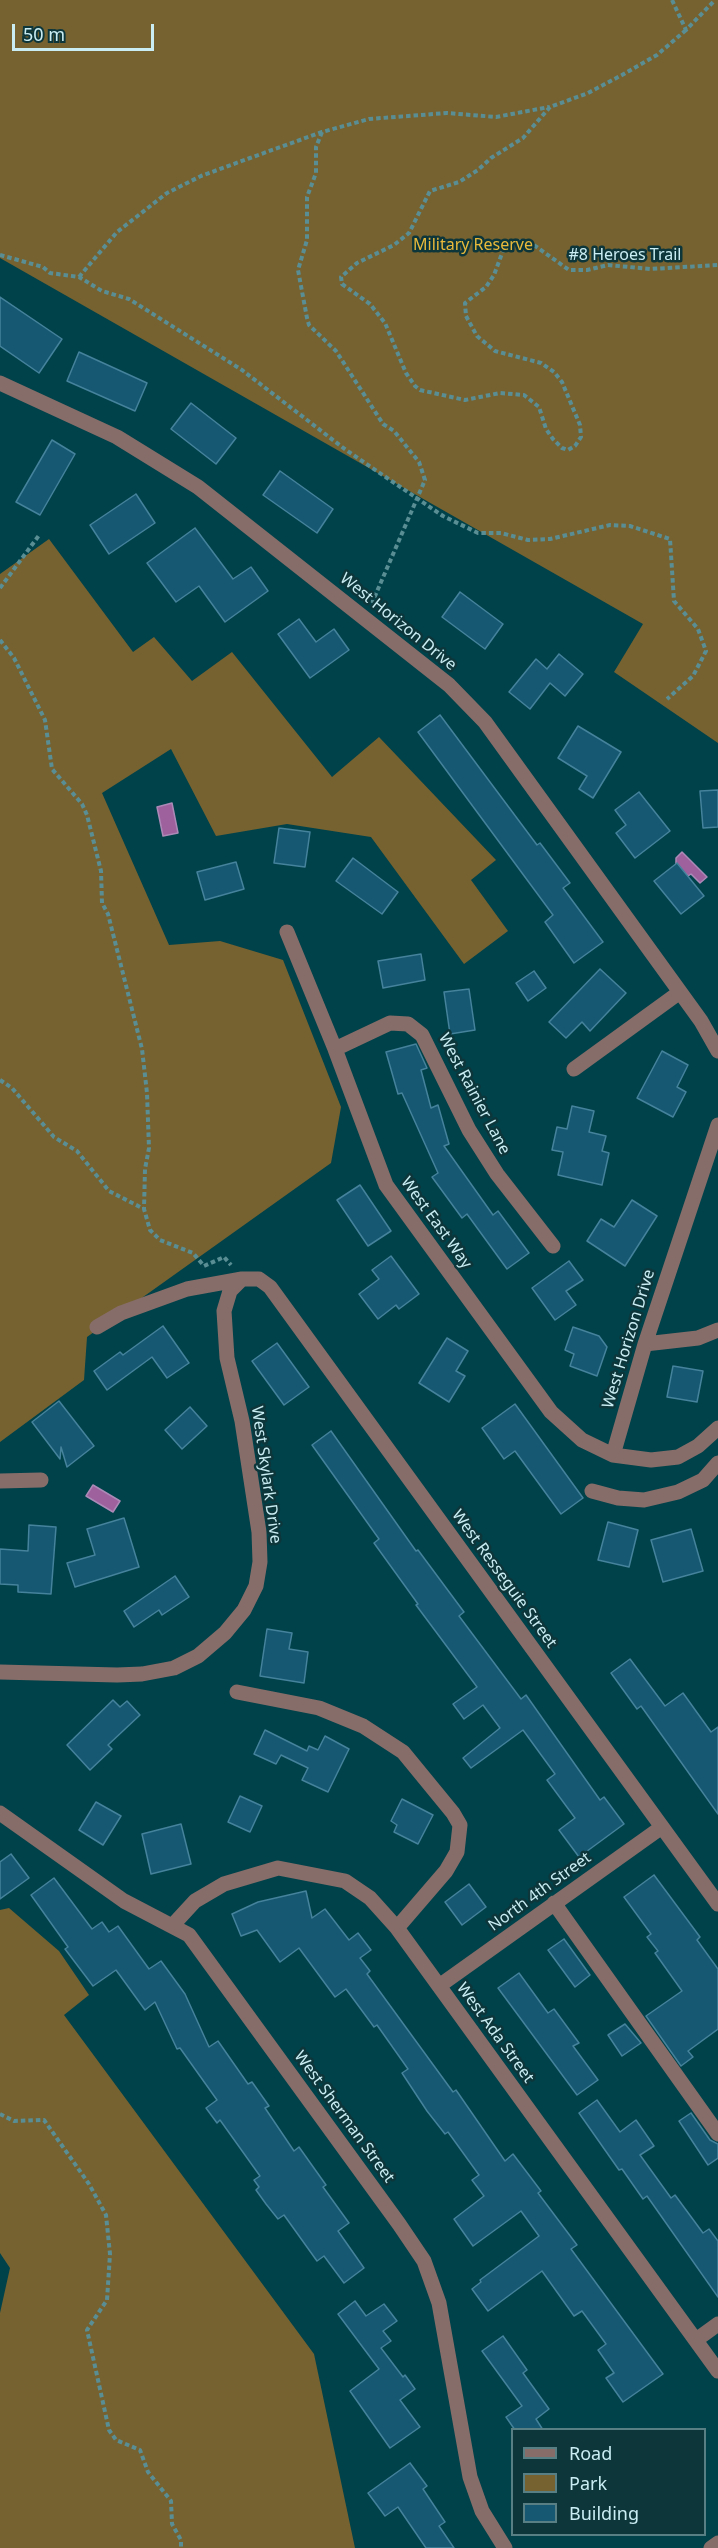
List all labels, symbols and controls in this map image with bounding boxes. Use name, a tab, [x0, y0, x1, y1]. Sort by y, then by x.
scale bar	[15, 12, 158, 50]
text: 50 m	[23, 22, 65, 46]
park label: Military Reserve	[413, 235, 533, 255]
street label: #8 Heroes Trail	[569, 245, 681, 265]
street label: West Horizon Drive	[336, 569, 460, 675]
street label: West Rainier Lane	[434, 1030, 514, 1158]
street label: West East Way	[396, 1174, 476, 1272]
street label: West Horizon Drive	[599, 1267, 659, 1411]
street label: West Skylark Drive	[247, 1405, 285, 1545]
street label: West Resseguie Street	[447, 1506, 561, 1652]
street label: North 4th Street	[485, 1848, 595, 1936]
street label: West Ada Street	[452, 1979, 538, 2087]
street label: West Sherman Street	[290, 2047, 398, 2187]
legend	[511, 2428, 706, 2536]
text: Road	[569, 2441, 612, 2465]
text: Park	[569, 2471, 607, 2495]
text: Building	[569, 2501, 639, 2525]

